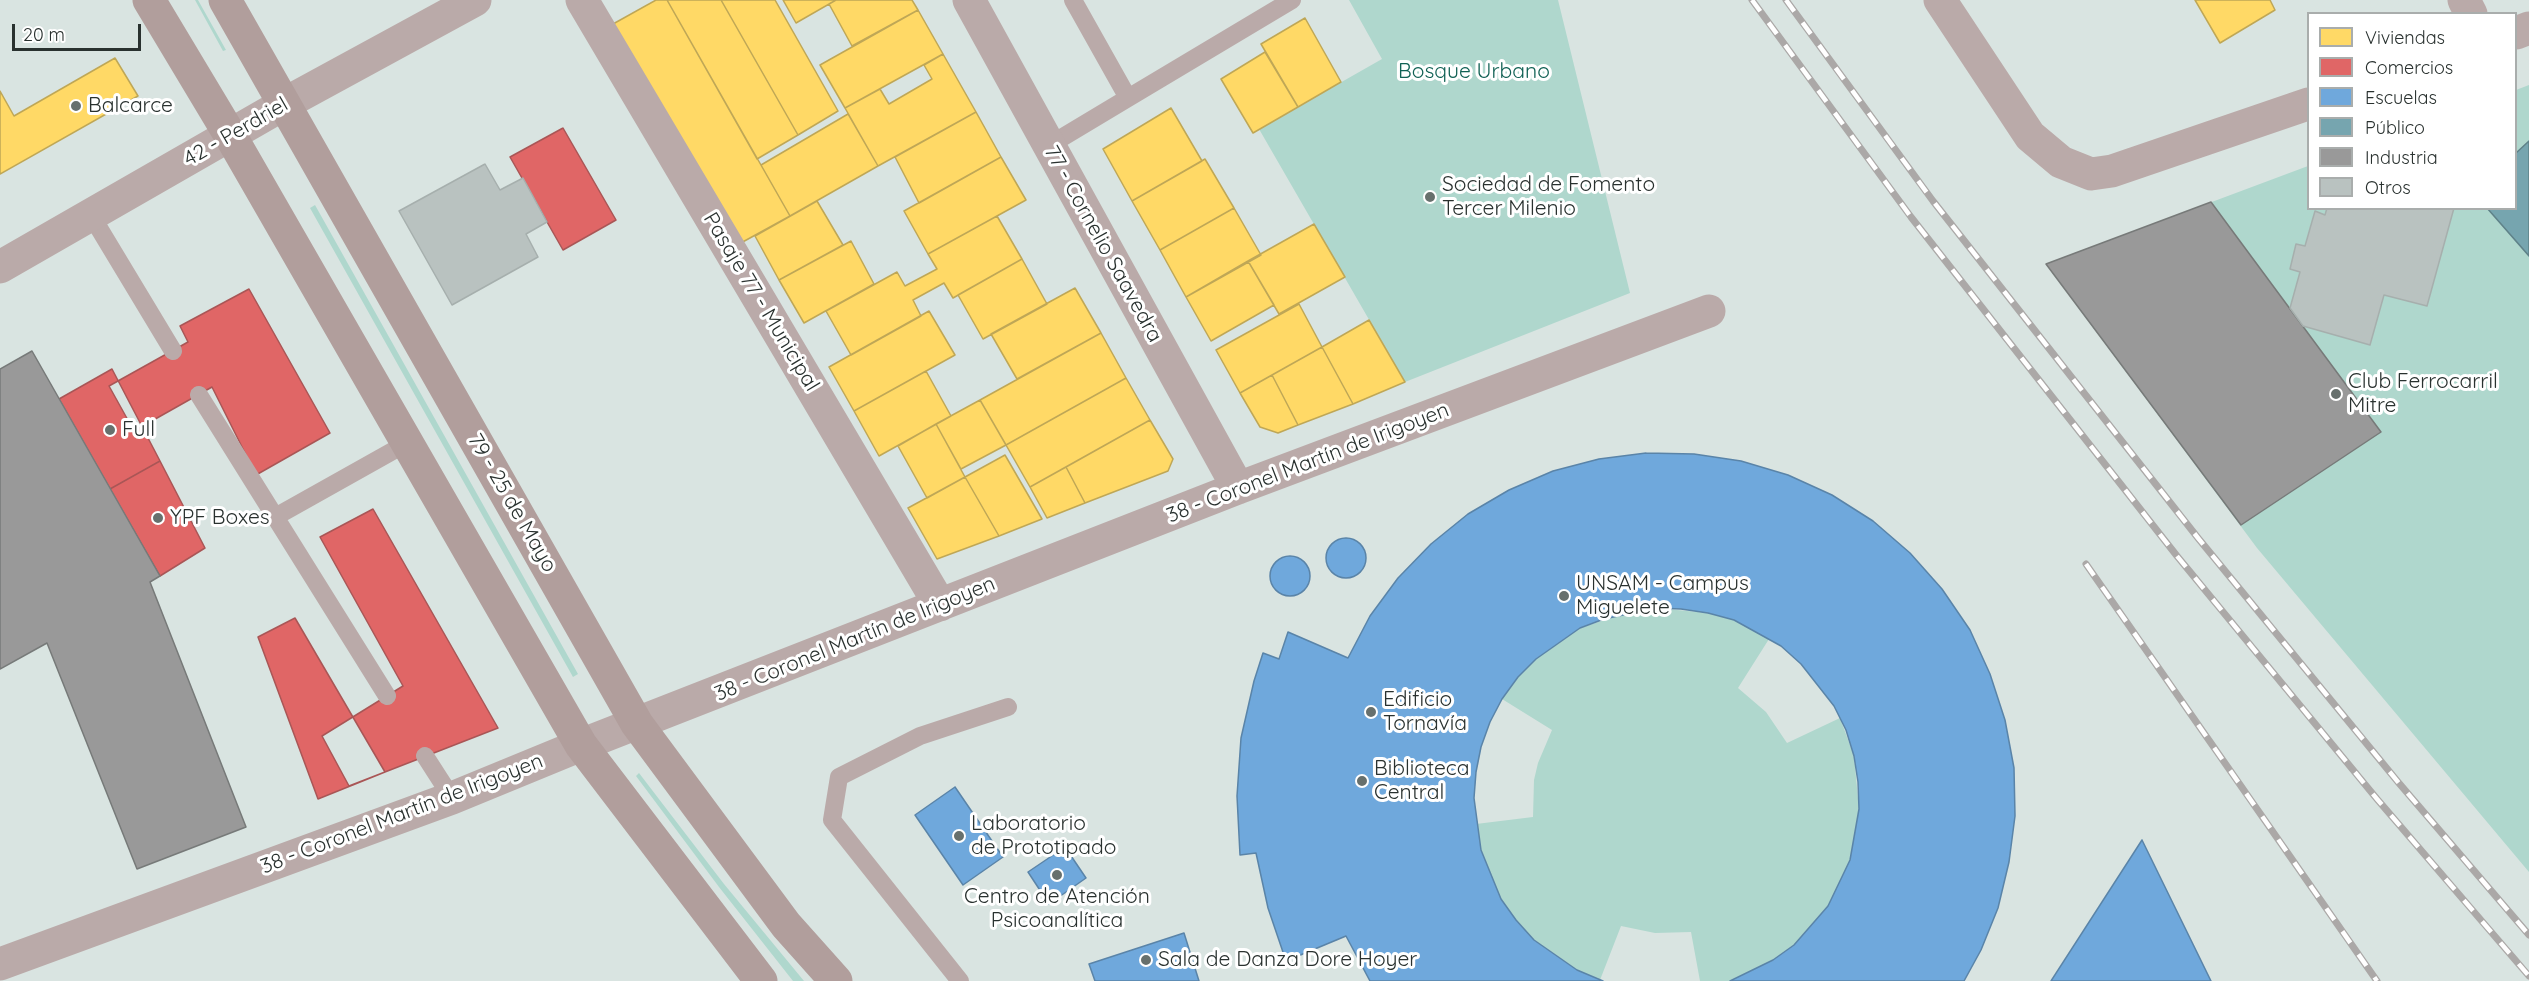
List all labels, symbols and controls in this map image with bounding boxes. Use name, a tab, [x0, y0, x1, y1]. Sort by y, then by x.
scale bar	[15, 12, 144, 50]
legend	[2307, 12, 2517, 210]
text: 20 m	[23, 23, 65, 46]
text: Viviendas	[2365, 26, 2445, 49]
text: Comercios	[2365, 56, 2453, 79]
park label: Bosque Urbano	[1398, 59, 1550, 85]
text: Escuelas	[2365, 86, 2437, 109]
street label: 42 - Perdriel	[179, 92, 293, 172]
place label: Balcarce	[88, 93, 173, 119]
marker: Balcarce	[69, 99, 83, 113]
text: Público	[2365, 116, 2425, 139]
street label: 77 - Cornelio Saavedra	[1038, 141, 1168, 347]
text: Industria	[2365, 146, 2438, 169]
place label: Sociedad de Fomento Tercer Milenio	[1442, 172, 1655, 222]
text: Otros	[2365, 176, 2411, 199]
marker: Sociedad de Fomento Tercer Milenio	[1423, 190, 1437, 204]
street label: Pasaje 77 - Municipal	[698, 208, 824, 396]
place label: Club Ferrocarril Mitre	[2348, 369, 2498, 419]
marker: Club Ferrocarril Mitre	[2329, 387, 2343, 401]
street label: 38 - Coronel Martín de Irigoyen	[1163, 397, 1453, 529]
place label: Full	[122, 417, 155, 443]
marker: Full	[103, 423, 117, 437]
street label: 79 - 25 de Mayo	[462, 429, 562, 577]
place label: YPF Boxes	[170, 505, 270, 531]
marker: YPF Boxes	[151, 511, 165, 525]
street label: 38 - Coronel Martín de Irigoyen	[711, 571, 999, 707]
place label: UNSAM - Campus Miguelete	[1576, 571, 1749, 621]
marker: UNSAM - Campus Miguelete	[1557, 589, 1571, 603]
place label: Edificio Tornavía	[1383, 687, 1467, 737]
marker: Edificio Tornavía	[1364, 705, 1378, 719]
street label: 38 - Coronel Martín de Irigoyen	[257, 748, 547, 880]
place label: Biblioteca Central	[1374, 756, 1469, 806]
marker: Biblioteca Central	[1355, 774, 1369, 788]
place label: Laboratorio de Prototipado	[971, 811, 1116, 861]
marker: Laboratorio de Prototipado	[952, 829, 966, 843]
marker: Centro de Atención Psicoanalítica	[1050, 868, 1064, 882]
place label: Centro de Atención Psicoanalítica	[964, 884, 1150, 934]
place label: Sala de Danza Dore Hoyer	[1158, 947, 1417, 973]
marker: Sala de Danza Dore Hoyer	[1139, 953, 1153, 967]

